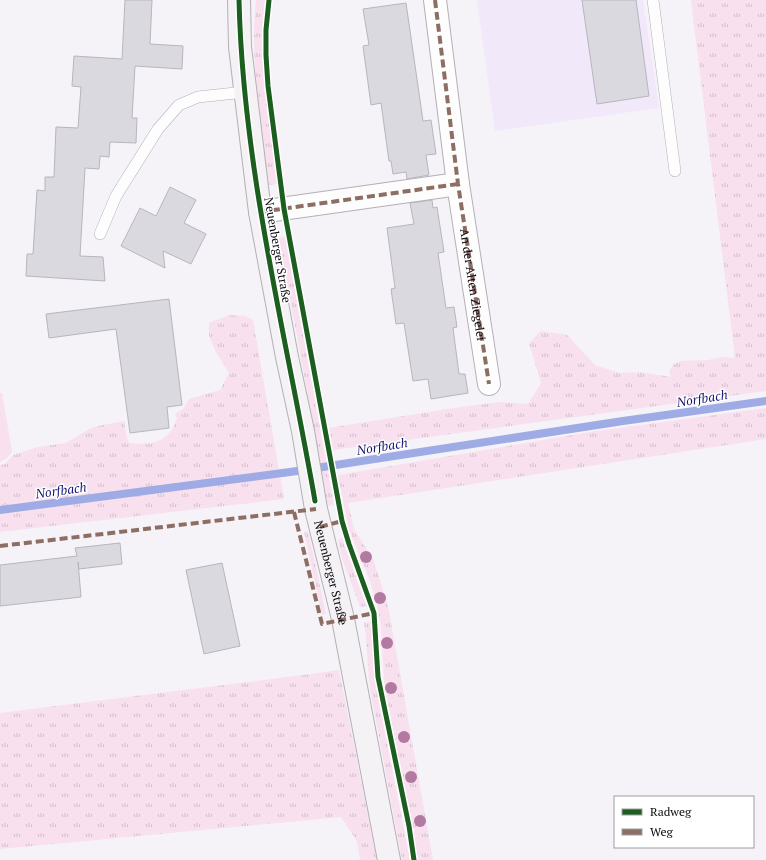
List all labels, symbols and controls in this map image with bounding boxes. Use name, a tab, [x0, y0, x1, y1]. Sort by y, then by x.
street label: Neuenberger Straße	[261, 196, 295, 304]
street label: An der Alten Ziegelei	[457, 227, 490, 342]
water label: Norfbach	[674, 385, 729, 411]
water label: Norfbach	[354, 433, 409, 459]
water label: Norfbach	[33, 478, 88, 503]
street label: Neuenberger Straße	[312, 519, 351, 626]
legend	[614, 796, 754, 848]
text: Radweg	[650, 804, 692, 819]
text: Weg	[650, 824, 673, 839]

